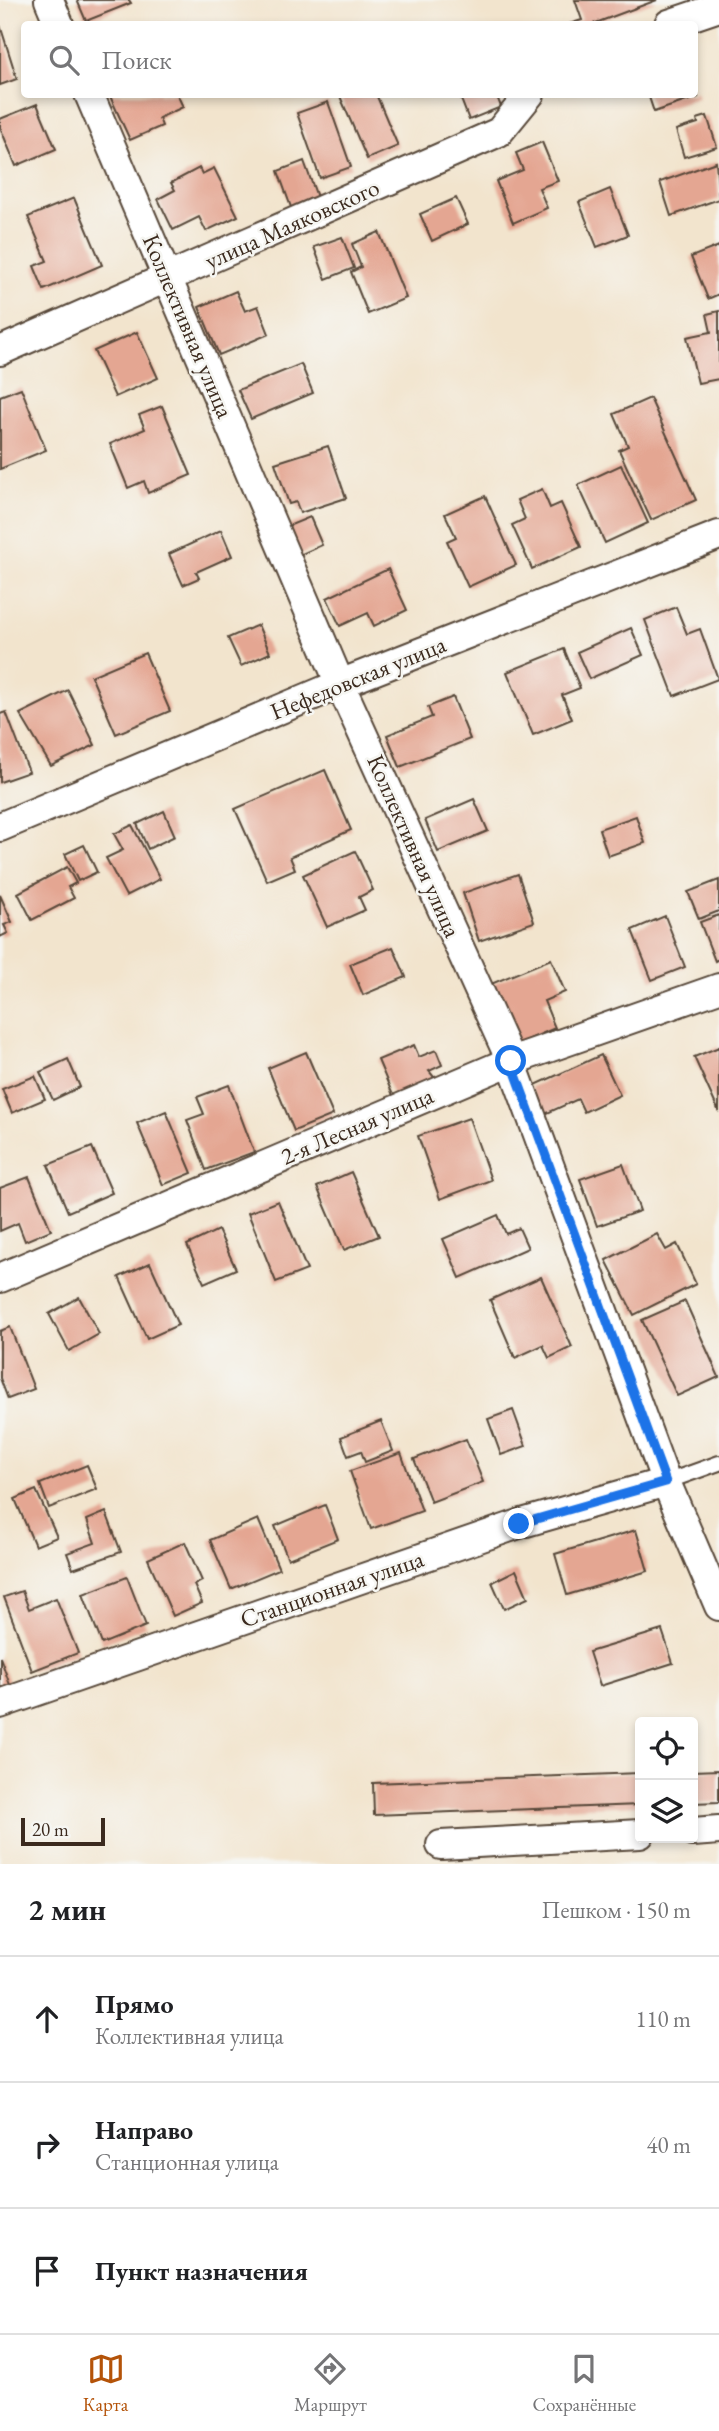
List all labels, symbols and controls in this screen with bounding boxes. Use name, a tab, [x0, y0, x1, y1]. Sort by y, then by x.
search box	[21, 21, 698, 98]
icon: search	[45, 41, 83, 79]
text: Поиск	[101, 43, 172, 77]
street label: улица Маяковского	[200, 171, 384, 276]
street label: Коллективная улица	[136, 229, 241, 423]
street label: Нефедовская улица	[265, 628, 451, 727]
street label: Коллективная улица	[360, 750, 469, 942]
route start	[495, 1045, 526, 1076]
street label: 2-я Лесная улица	[276, 1079, 438, 1172]
route end	[503, 1508, 534, 1539]
street label: Станционная улица	[236, 1542, 428, 1634]
map controls	[635, 1717, 698, 1843]
button: locate	[635, 1717, 698, 1780]
button: layers	[635, 1780, 698, 1843]
scale bar	[21, 1815, 105, 1847]
text: 20 m	[32, 1817, 69, 1842]
text: 2 мин	[28, 1890, 106, 1929]
text: Пешком · 150 m	[542, 1895, 691, 1925]
text: Прямо	[95, 1987, 174, 2021]
icon: ahead	[28, 2000, 66, 2038]
text: 110 m	[635, 2004, 691, 2034]
text: Коллективная улица	[95, 2021, 284, 2051]
text: Направо	[95, 2113, 193, 2147]
icon: right	[28, 2126, 66, 2164]
text: 40 m	[646, 2130, 691, 2160]
text: Станционная улица	[95, 2147, 279, 2177]
icon: arrive	[28, 2252, 66, 2290]
text: Пункт назначения	[95, 2254, 308, 2288]
tab: Карта	[83, 2350, 128, 2417]
tab: Маршрут	[294, 2350, 367, 2417]
tab: Сохранённые	[533, 2350, 636, 2417]

